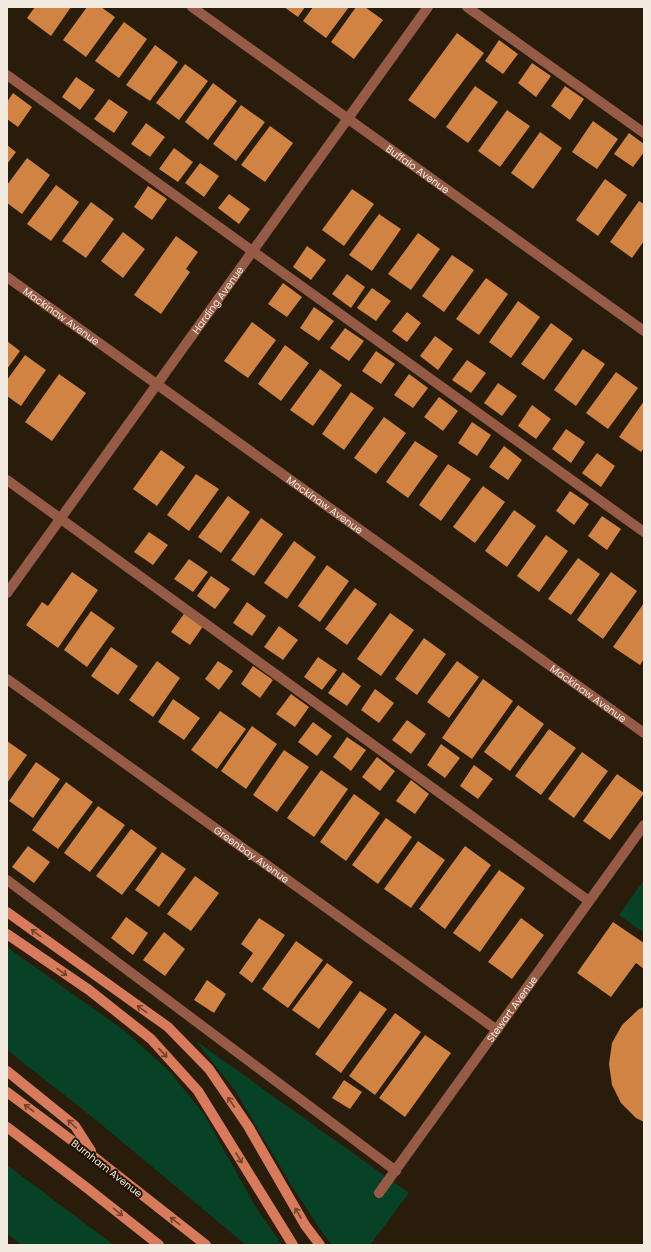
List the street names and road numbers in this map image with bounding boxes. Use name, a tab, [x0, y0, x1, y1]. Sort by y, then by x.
street label: Buffalo Avenue	[383, 141, 453, 197]
street label: Harding Avenue	[189, 263, 247, 337]
street label: Mackinaw Avenue	[20, 284, 102, 349]
street label: Mackinaw Avenue	[283, 472, 366, 538]
street label: Mackinaw Avenue	[547, 661, 629, 726]
street label: Greenbay Avenue	[211, 822, 292, 887]
street label: Stewart Avenue	[483, 973, 541, 1045]
street label: Burnham Avenue	[68, 1136, 145, 1201]

